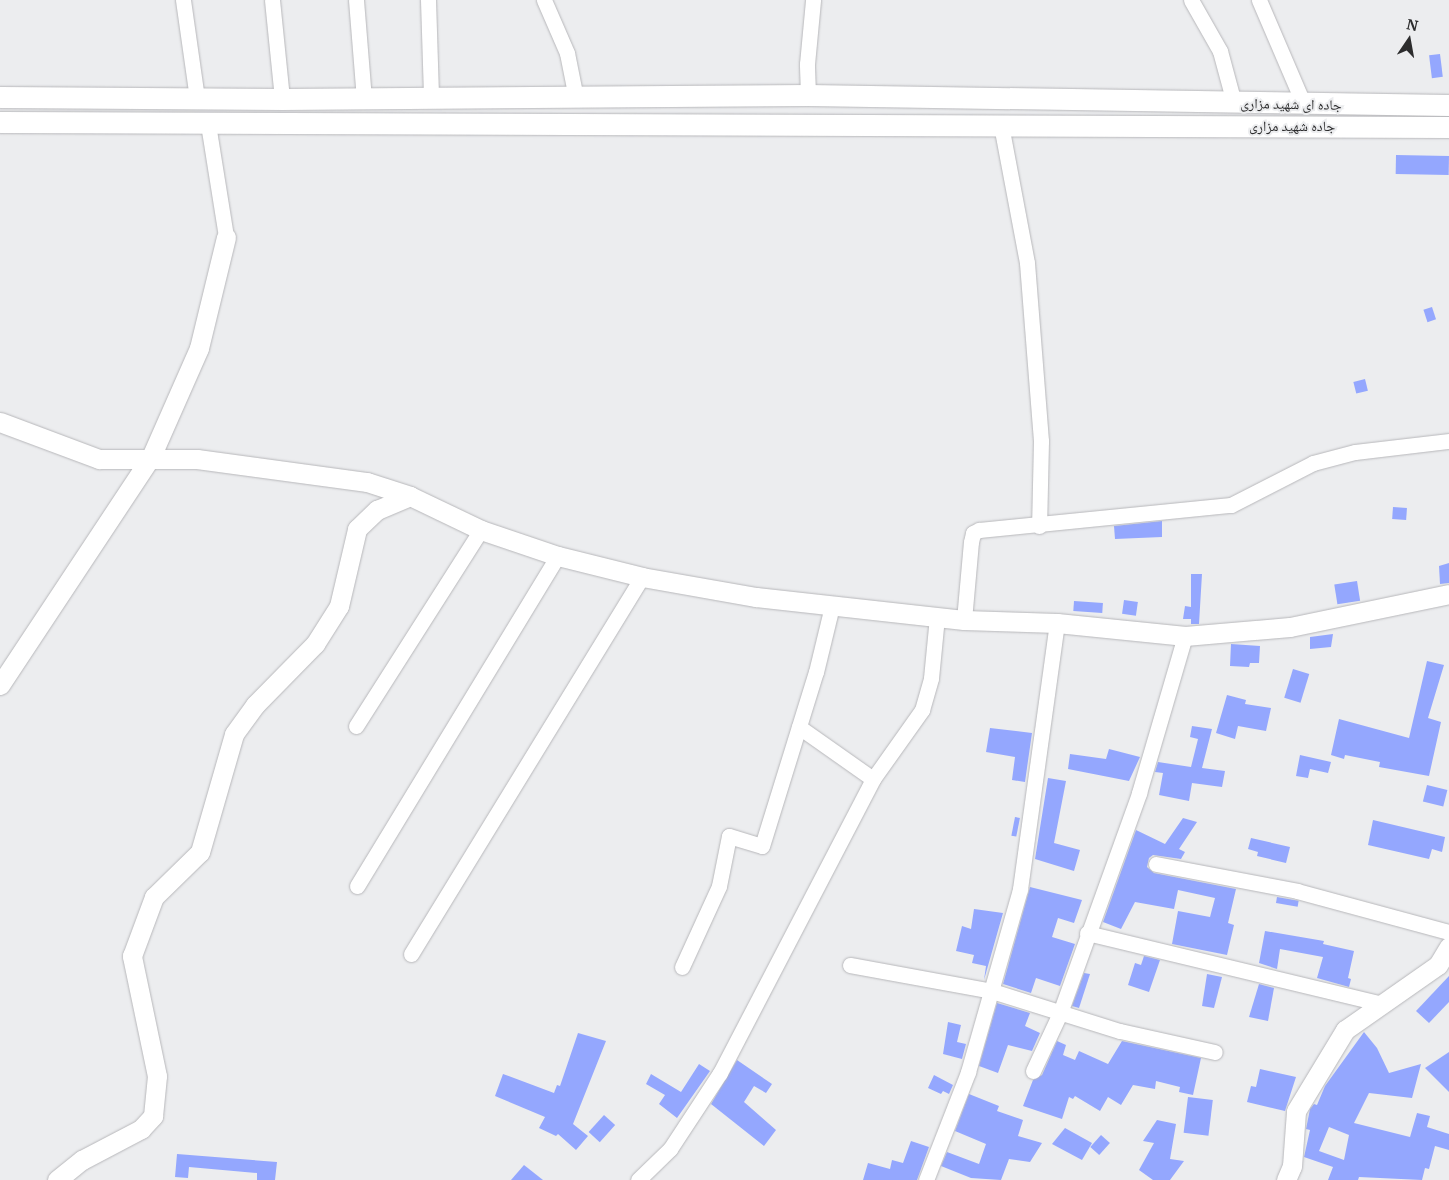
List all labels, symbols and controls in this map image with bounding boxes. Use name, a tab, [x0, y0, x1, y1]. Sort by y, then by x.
north arrow	[1384, 15, 1434, 65]
text: N	[1405, 15, 1419, 35]
street label: جاده ای شهید مزاری	[1240, 95, 1342, 113]
street label: جاده شهید مزاری	[1249, 118, 1335, 134]

